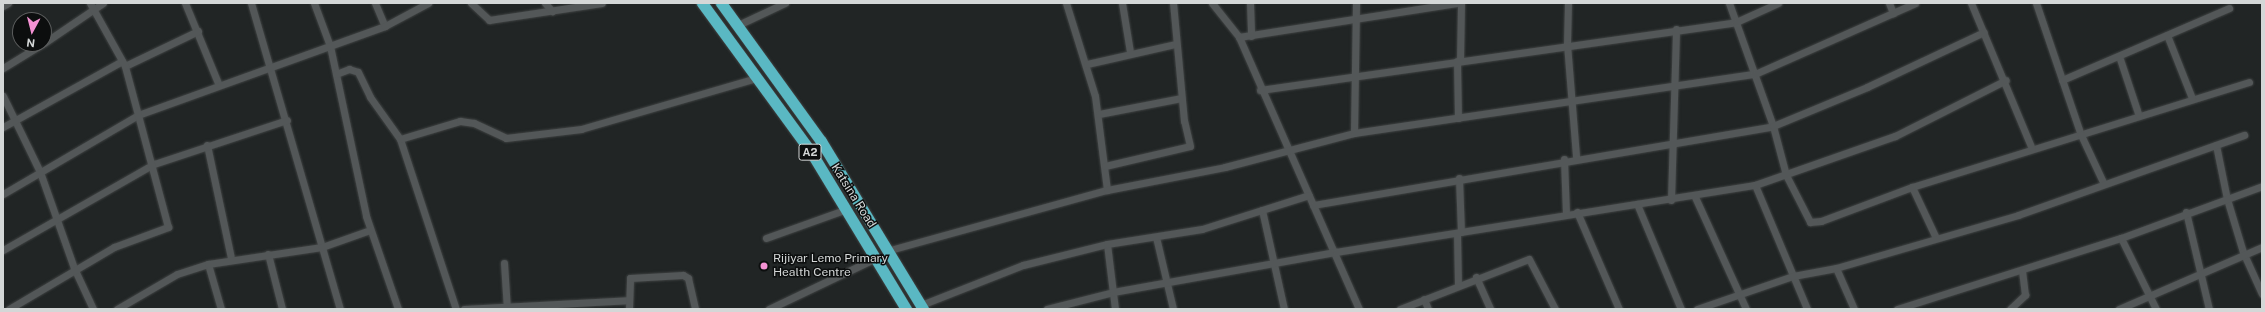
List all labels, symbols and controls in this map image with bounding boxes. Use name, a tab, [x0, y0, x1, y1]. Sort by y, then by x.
north arrow	[12, 12, 52, 52]
text: N	[26, 36, 36, 49]
road number: A2	[798, 143, 822, 161]
street label: Katsina Road	[828, 161, 878, 231]
place label: Rijiyar Lemo Primary Health Centre	[773, 252, 888, 280]
marker: Rijiyar Lemo Primary Health Centre	[758, 260, 770, 272]

